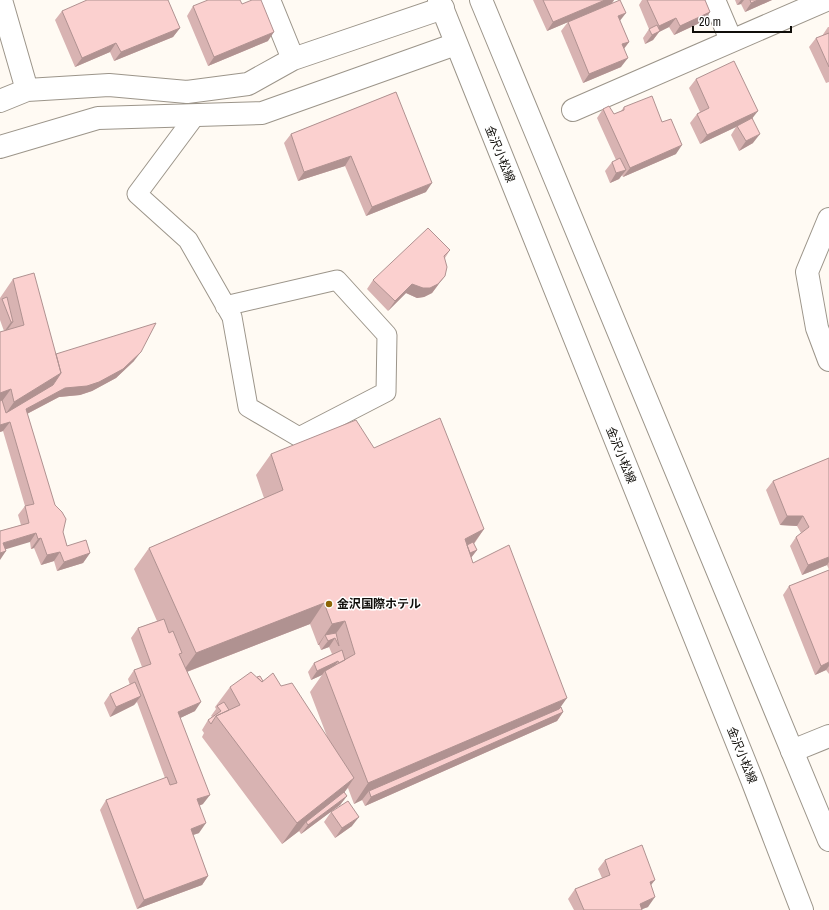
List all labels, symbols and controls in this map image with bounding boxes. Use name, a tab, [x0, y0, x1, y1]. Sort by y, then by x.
scale bar	[693, 8, 791, 34]
text: 20 m	[699, 14, 721, 30]
street label: 金沢小松線	[481, 123, 519, 185]
street label: 金沢小松線	[602, 424, 640, 486]
place label: 金沢国際ホテル	[337, 596, 421, 612]
marker: 金沢国際ホテル	[324, 599, 334, 609]
street label: 金沢小松線	[723, 724, 761, 786]

